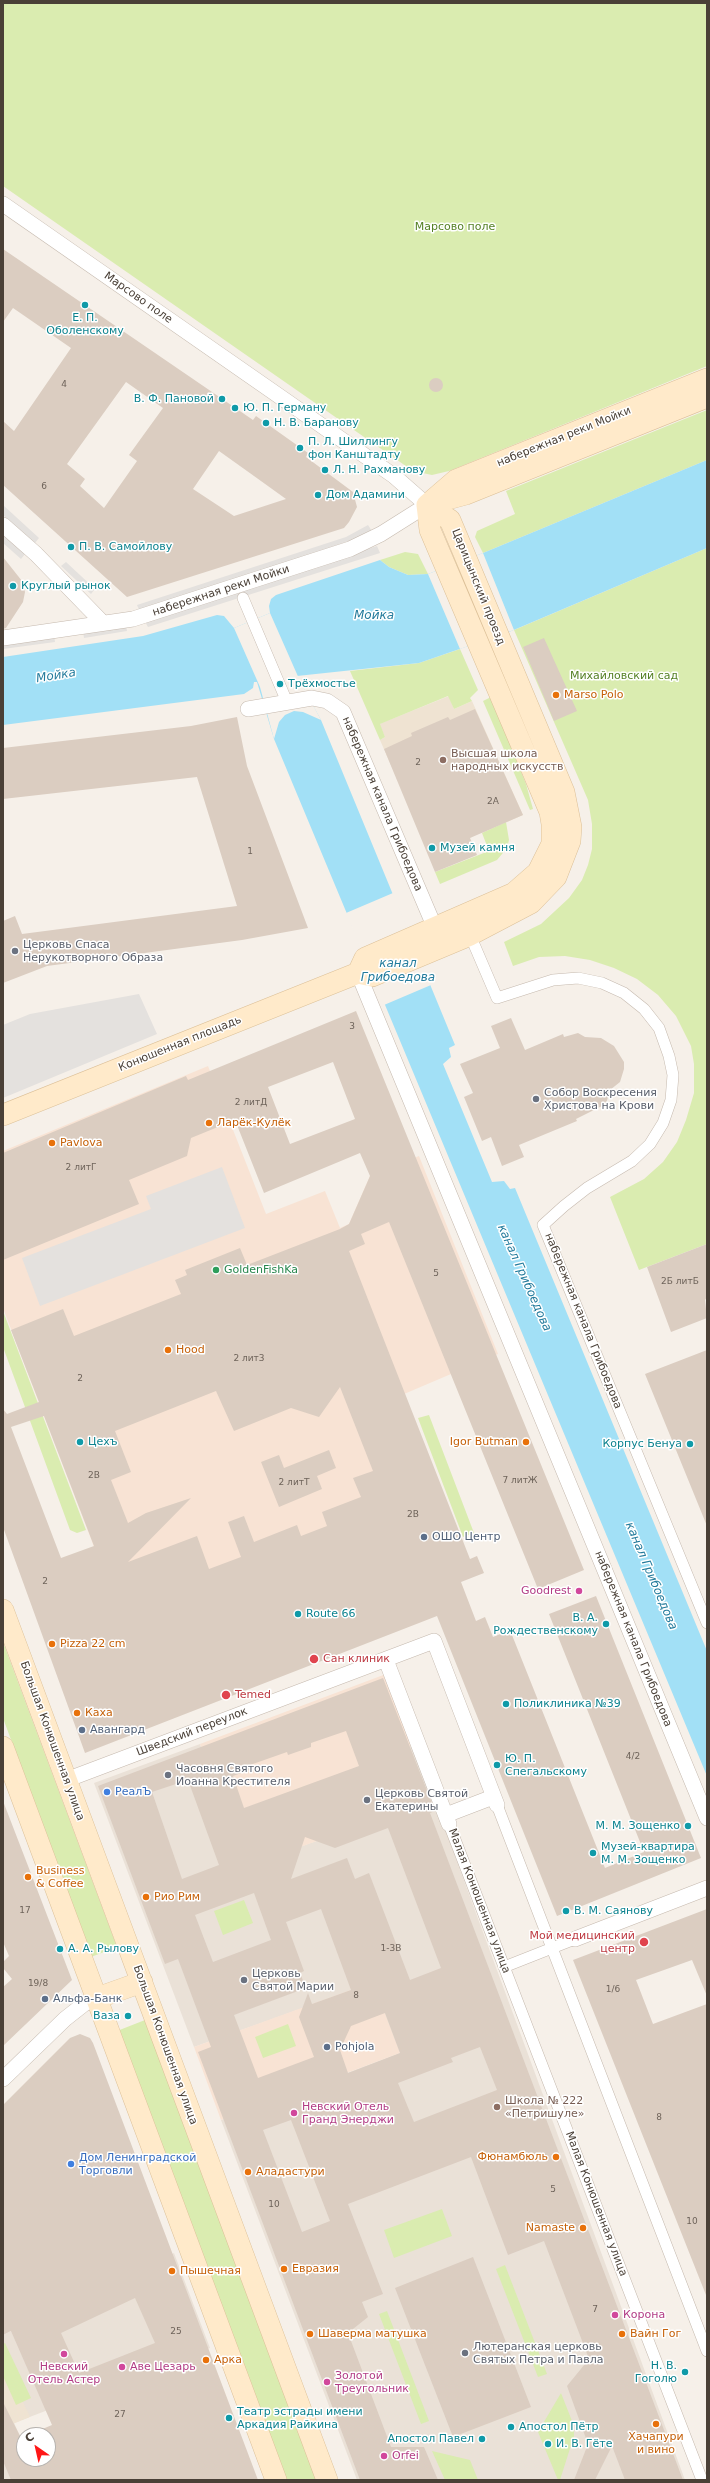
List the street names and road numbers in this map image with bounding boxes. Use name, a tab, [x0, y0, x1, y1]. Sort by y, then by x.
street label: Марсово поле	[101, 270, 175, 326]
street label: набережная реки Мойки	[495, 404, 633, 470]
street label: Царицынский проезд	[449, 527, 507, 647]
street label: набережная реки Мойки	[151, 563, 291, 619]
street label: набережная канала Грибоедова	[339, 715, 425, 893]
street label: Конюшенная площадь	[117, 1013, 243, 1075]
street label: набережная канала Грибоедова	[542, 1231, 624, 1411]
street label: набережная канала Грибоедова	[592, 1549, 674, 1729]
street label: Большая Конюшенная улица	[17, 1659, 87, 1823]
street label: Шведский переулок	[135, 1705, 249, 1759]
street label: Малая Конюшенная улица	[445, 1827, 513, 1975]
street label: Большая Конюшенная улица	[130, 1963, 200, 2127]
street label: Малая Конюшенная улица	[562, 2130, 630, 2278]

